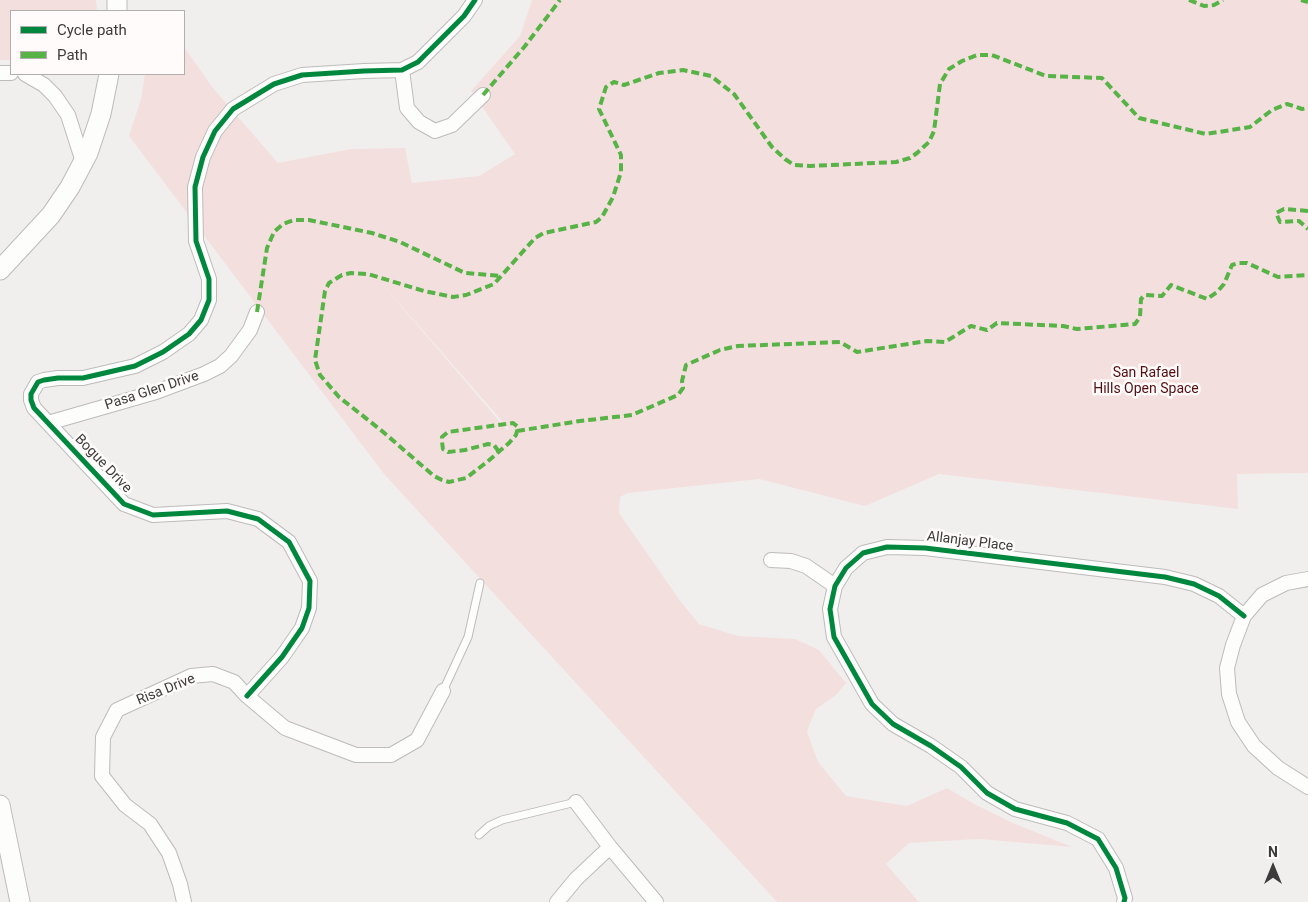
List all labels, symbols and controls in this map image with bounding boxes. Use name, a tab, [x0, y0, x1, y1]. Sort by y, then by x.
legend	[10, 10, 185, 75]
text: Cycle path	[57, 21, 127, 39]
text: Path	[57, 46, 88, 64]
park label: San Rafael Hills Open Space	[1093, 365, 1199, 398]
street label: Pasa Glen Drive	[103, 368, 201, 414]
street label: Bogue Drive	[71, 431, 135, 497]
street label: Allanjay Place	[926, 528, 1014, 556]
street label: Risa Drive	[134, 671, 198, 709]
north arrow	[1248, 842, 1298, 892]
text: N	[1268, 844, 1278, 860]

